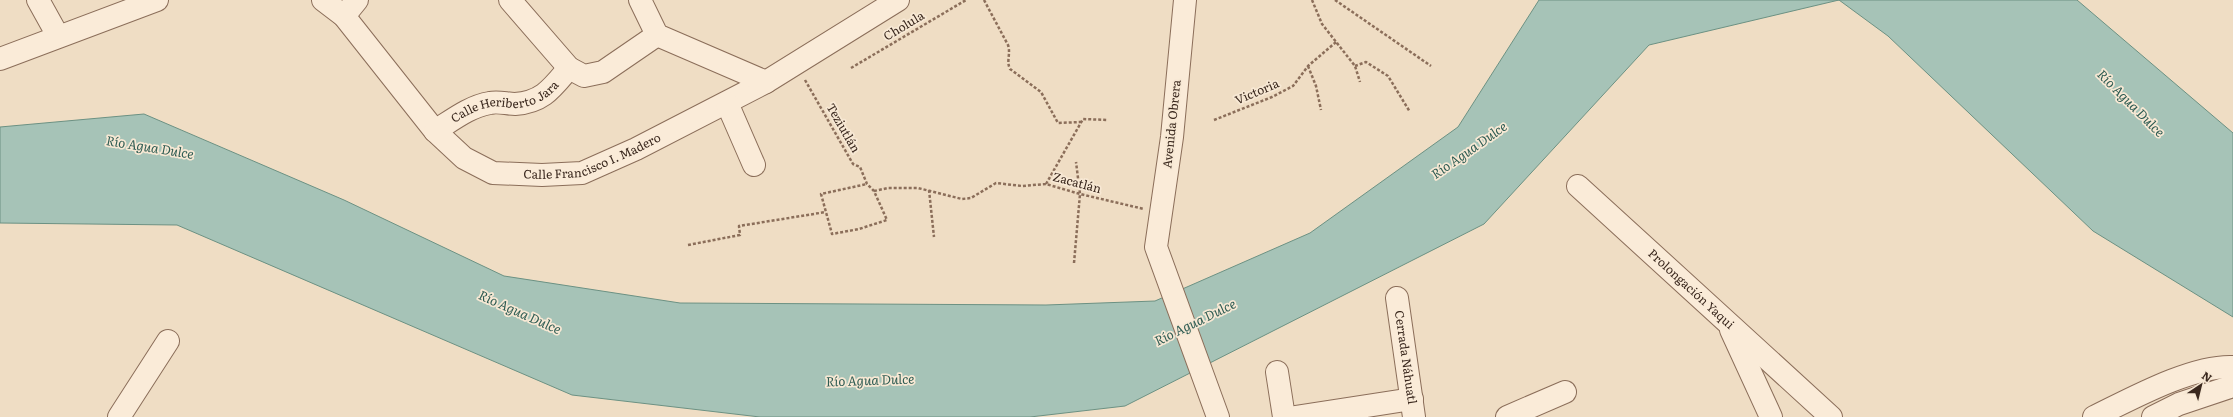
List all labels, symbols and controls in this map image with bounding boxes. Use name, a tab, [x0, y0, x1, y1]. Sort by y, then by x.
street label: Cholula	[880, 6, 928, 44]
water label: Río Agua Dulce	[2093, 65, 2169, 141]
street label: Victoria	[1232, 74, 1282, 108]
street label: Calle Heriberto Jara	[447, 75, 563, 127]
street label: Avenida Obrera	[1157, 78, 1185, 169]
street label: Teziutlán	[822, 99, 865, 156]
water label: Río Agua Dulce	[1427, 116, 1510, 183]
street label: Calle Francisco I. Madero	[523, 128, 664, 183]
water label: Río Agua Dulce	[105, 130, 195, 163]
street label: Zacatlán	[1051, 167, 1104, 197]
street label: Prolongación Yaqui	[1645, 244, 1739, 333]
water label: Río Agua Dulce	[476, 285, 565, 338]
water label: Río Agua Dulce	[1151, 294, 1239, 350]
street label: Cerrada Náhuatl	[1391, 309, 1422, 405]
north arrow	[2181, 365, 2221, 405]
text: N	[2199, 367, 2216, 385]
water label: Río Agua Dulce	[825, 368, 915, 391]

